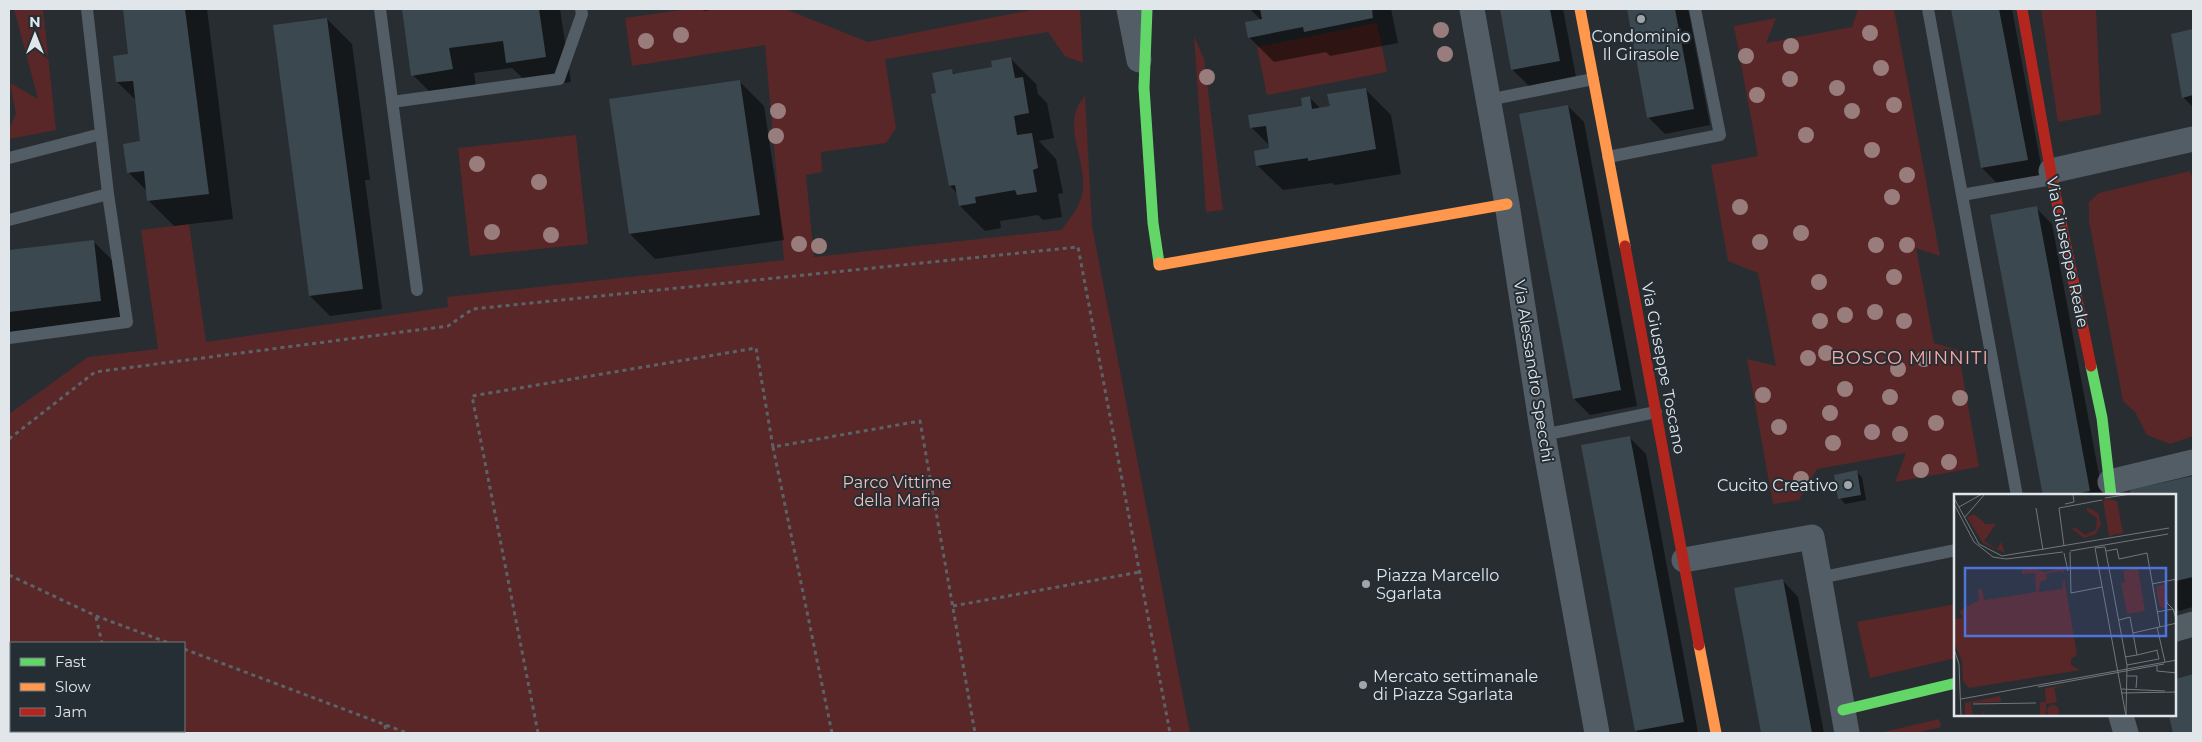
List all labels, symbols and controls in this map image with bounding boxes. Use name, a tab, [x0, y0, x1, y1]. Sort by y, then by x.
north arrow	[10, 10, 60, 60]
text: N	[29, 13, 41, 31]
marker: Condominio Il Girasole	[1635, 13, 1647, 25]
place label: Condominio Il Girasole	[1591, 27, 1691, 64]
street label: Via Giuseppe Reale	[2042, 175, 2093, 329]
street label: Via Alessandro Specchi	[1510, 278, 1557, 464]
street label: Via Giuseppe Toscano	[1638, 281, 1690, 456]
district label: BOSCO MINNITI	[1831, 347, 1989, 369]
park label: Parco Vittime della Mafia	[843, 473, 951, 510]
place label: Cucito Creativo	[1717, 476, 1838, 495]
marker: Cucito Creativo	[1842, 479, 1854, 491]
inset map	[1954, 494, 2177, 717]
place label: Piazza Marcello Sgarlata	[1376, 566, 1499, 603]
marker: Piazza Marcello Sgarlata	[1360, 578, 1372, 590]
legend	[10, 642, 185, 732]
text: Fast	[55, 652, 86, 671]
place label: Mercato settimanale di Piazza Sgarlata	[1373, 667, 1538, 704]
text: Slow	[55, 677, 91, 696]
marker: Mercato settimanale di Piazza Sgarlata	[1357, 679, 1369, 691]
text: Jam	[54, 702, 87, 721]

